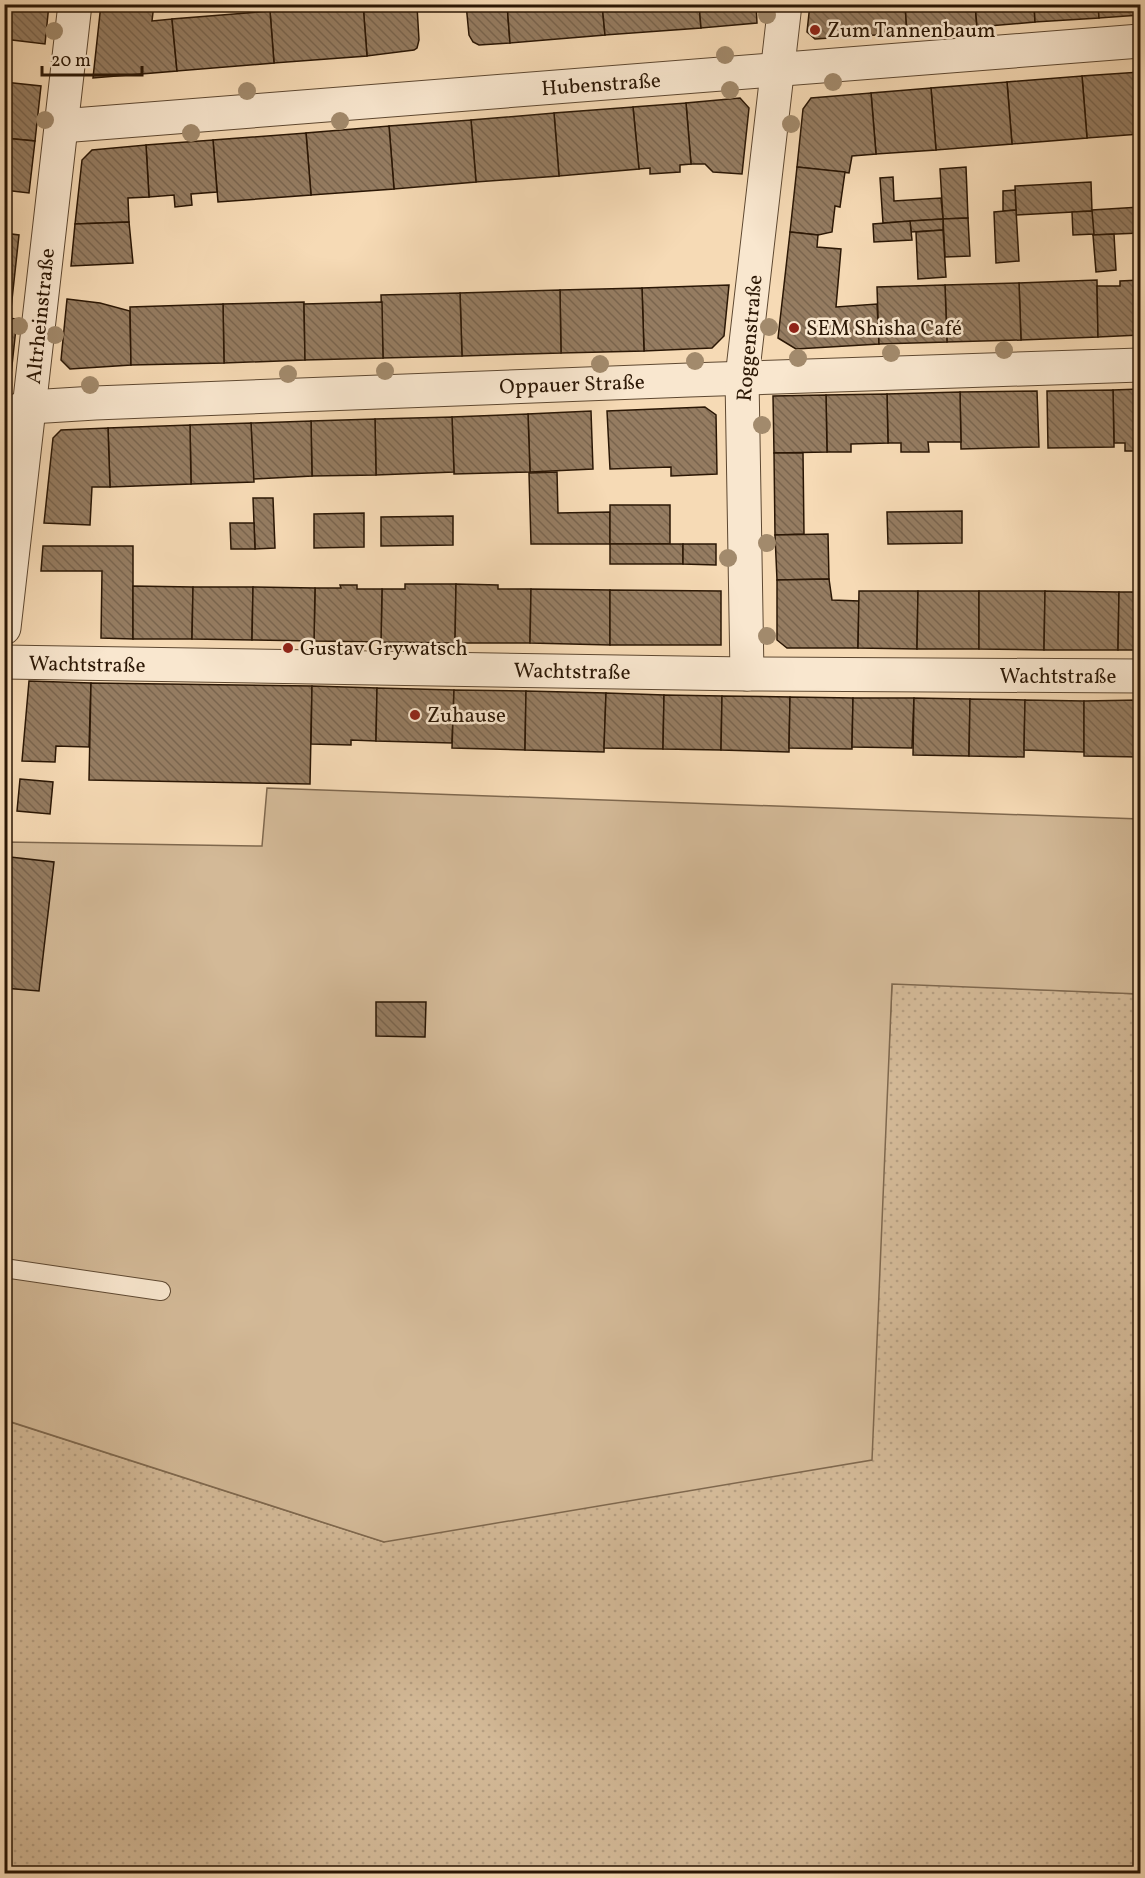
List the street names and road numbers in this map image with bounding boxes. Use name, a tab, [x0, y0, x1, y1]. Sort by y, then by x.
street label: Hubenstraße	[540, 67, 662, 104]
street label: Altrheinstraße	[20, 247, 63, 386]
street label: Roggenstraße	[731, 273, 770, 403]
street label: Oppauer Straße	[499, 368, 645, 403]
street label: Wachtstraße	[28, 650, 146, 681]
street label: Wachtstraße	[513, 657, 631, 688]
street label: Wachtstraße	[1000, 663, 1117, 692]

